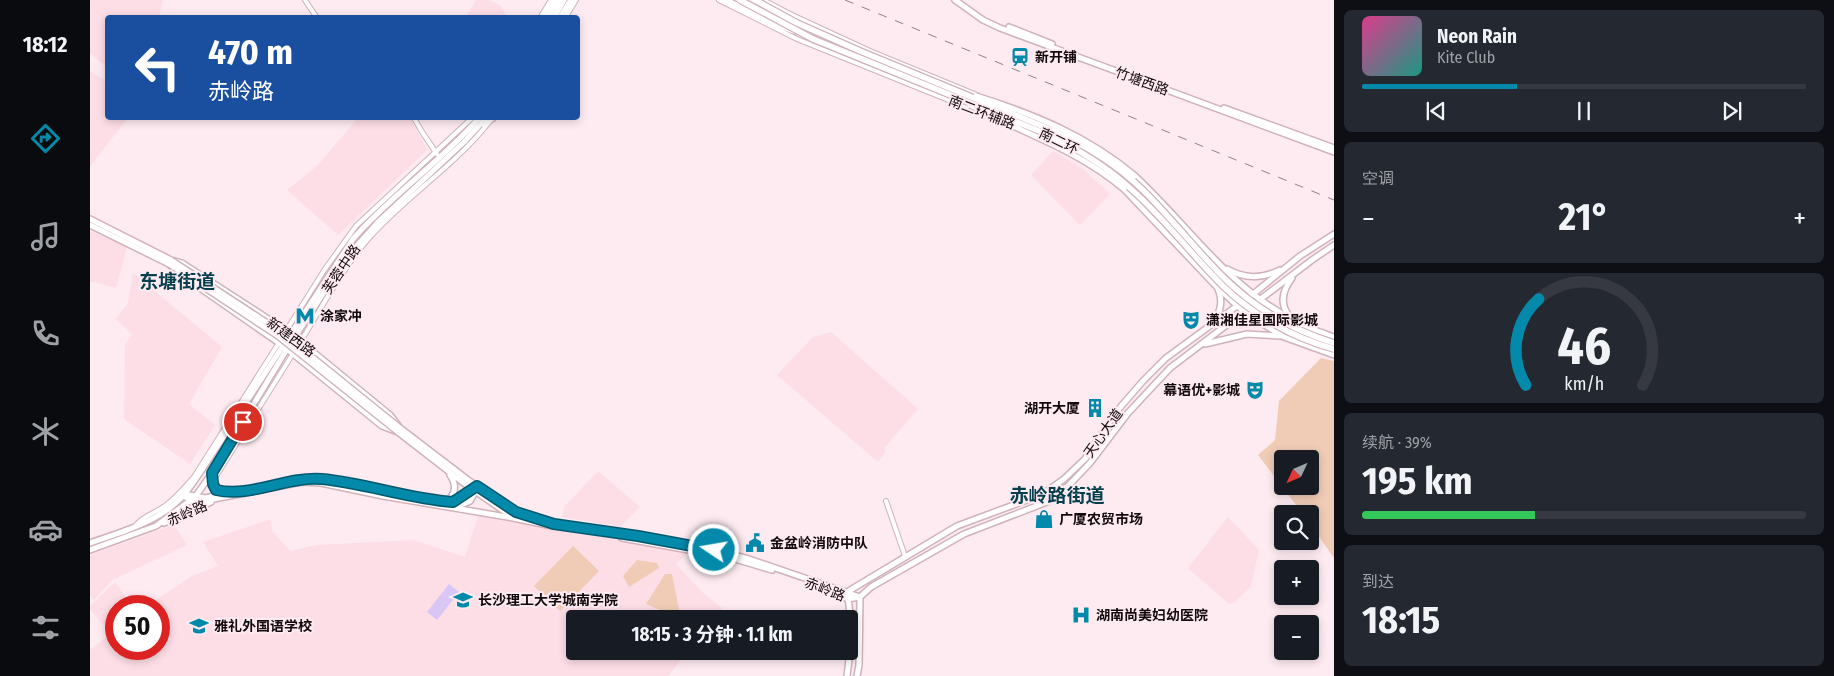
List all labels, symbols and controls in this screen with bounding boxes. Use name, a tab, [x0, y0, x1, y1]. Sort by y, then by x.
text: Neon Rain	[1437, 25, 1517, 48]
text: 18:12	[23, 31, 67, 58]
text: 470 m	[208, 31, 293, 73]
icon: left	[125, 35, 190, 100]
station icon: 新开铺	[1009, 46, 1031, 68]
text: Kite Club	[1437, 48, 1495, 67]
place label: 新开铺	[1035, 49, 1077, 66]
street label: 竹塘西路	[1113, 64, 1171, 99]
text: 赤岭路	[208, 78, 274, 105]
street label: 南二环辅路	[946, 92, 1018, 133]
icon: previous	[1422, 97, 1450, 125]
icon: pause	[1570, 97, 1598, 125]
icon: next	[1718, 97, 1746, 125]
icon: directions	[28, 121, 63, 156]
street label: 南二环	[1036, 125, 1081, 158]
text: 空调	[1362, 169, 1394, 188]
text: 21°	[1559, 194, 1609, 240]
text: −	[1362, 202, 1375, 235]
text: +	[1793, 202, 1806, 235]
icon: music	[28, 219, 63, 254]
street label: 芙蓉中路	[319, 241, 364, 297]
district label: 东塘街道	[139, 270, 215, 293]
metro station icon: 涂家冲	[294, 305, 316, 327]
place label: 涂家冲	[320, 308, 362, 325]
theatre icon: 潇湘佳星国际影城	[1180, 309, 1202, 331]
place label: 潇湘佳星国际影城	[1206, 312, 1318, 329]
street label: 新建西路	[263, 314, 318, 361]
text: 46	[1557, 315, 1611, 378]
icon: phone	[28, 316, 63, 351]
text: km/h	[1564, 373, 1604, 395]
theatre icon: 幕语优+影城	[1244, 379, 1266, 401]
place label: 幕语优+影城	[1163, 382, 1240, 399]
building icon: 湖开大厦	[1084, 397, 1106, 419]
place label: 湖开大厦	[1024, 400, 1080, 417]
pin	[222, 401, 264, 443]
street label: 天心大道	[1080, 405, 1126, 461]
icon: arrive	[229, 408, 257, 436]
icon: climate	[28, 414, 63, 449]
text: 续航 · 39%	[1362, 433, 1432, 452]
north arrow	[1274, 450, 1319, 495]
map controls	[1274, 450, 1319, 660]
text: 195 km	[1362, 458, 1473, 504]
district label: 赤岭路街道	[1009, 484, 1105, 507]
street label: 赤岭路	[165, 497, 210, 530]
button: search	[1274, 505, 1319, 550]
shop icon: 广厦农贸市场	[1033, 508, 1055, 530]
place label: 广厦农贸市场	[1059, 511, 1143, 528]
icon: car	[28, 512, 63, 547]
position arrow	[687, 523, 739, 575]
public building icon: 金盆岭消防中队	[744, 532, 766, 554]
place label: 金盆岭消防中队	[770, 535, 868, 552]
button: +	[1274, 560, 1319, 605]
text: 到达	[1362, 572, 1394, 591]
street label: 赤岭路	[802, 574, 847, 605]
school or university icon: 长沙理工大学城南学院	[452, 589, 474, 611]
place label: 长沙理工大学城南学院	[478, 592, 618, 609]
speed limit sign: 50	[105, 595, 170, 660]
text: 18:15	[1362, 597, 1440, 643]
hospital icon: 湖南尚美妇幼医院	[1070, 604, 1092, 626]
place label: 湖南尚美妇幼医院	[1096, 607, 1208, 624]
icon: filters	[28, 610, 63, 645]
school or university icon: 雅礼外国语学校	[188, 615, 210, 637]
button: −	[1274, 615, 1319, 660]
place label: 雅礼外国语学校	[214, 618, 312, 635]
text: 18:15 · 3 分钟 · 1.1 km	[631, 623, 793, 646]

